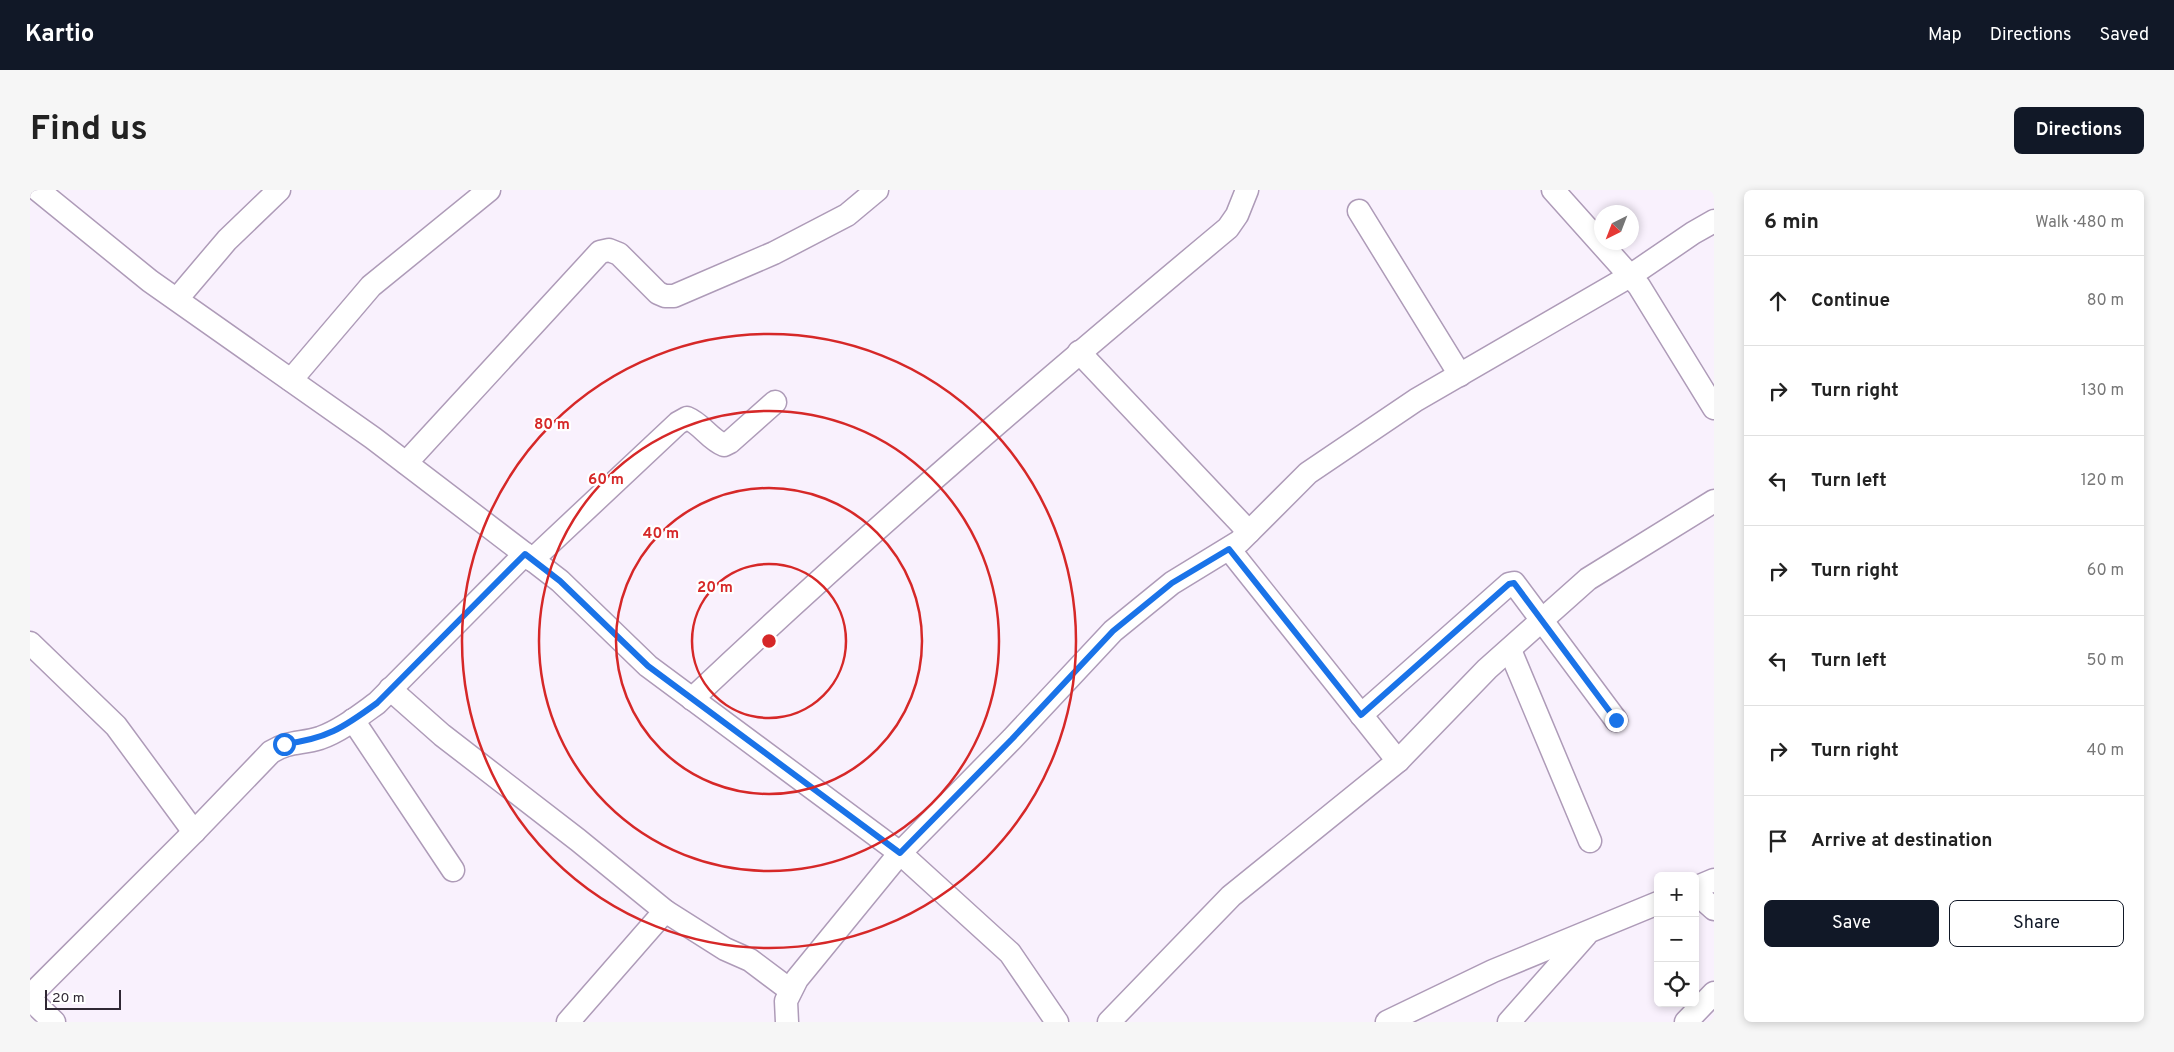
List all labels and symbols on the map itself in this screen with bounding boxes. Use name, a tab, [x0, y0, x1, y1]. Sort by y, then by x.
north arrow	[1594, 205, 1639, 250]
text: 80 m	[534, 416, 570, 435]
text: 60 m	[588, 471, 624, 490]
text: 40 m	[643, 525, 679, 544]
text: 20 m	[697, 579, 733, 598]
centre of rings	[760, 632, 778, 650]
route end	[1605, 709, 1628, 732]
route start	[273, 733, 296, 756]
scale bar	[45, 987, 121, 1010]

